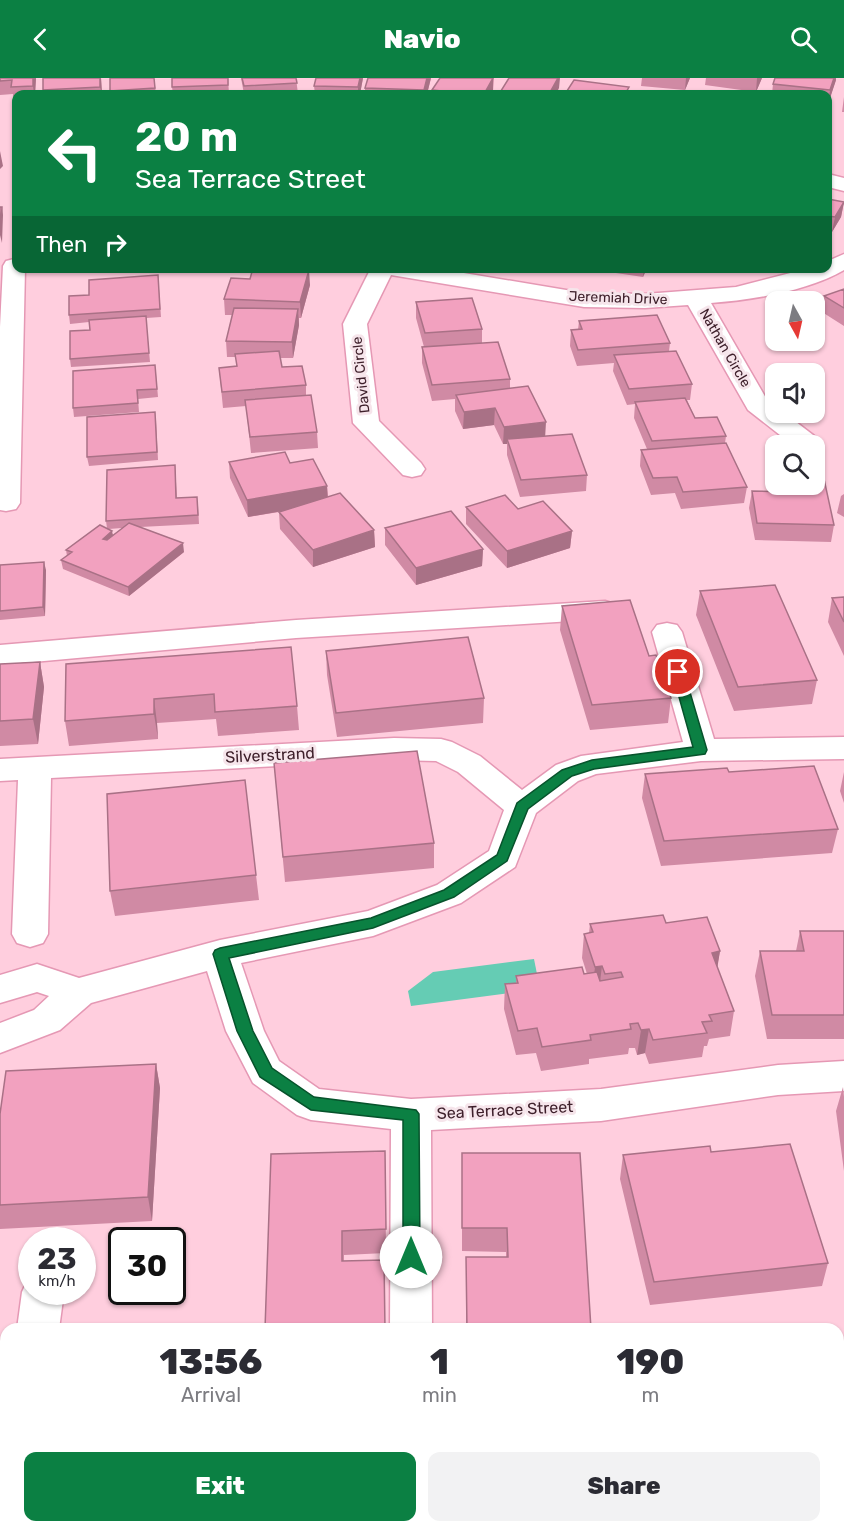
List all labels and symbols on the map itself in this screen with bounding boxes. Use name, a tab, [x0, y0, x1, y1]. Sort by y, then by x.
street label: Jeremiah Drive	[568, 288, 668, 308]
north arrow	[765, 291, 825, 351]
street label: Nathan Circle	[696, 306, 754, 390]
street label: David Circle	[349, 336, 373, 414]
pin	[652, 646, 703, 697]
street label: Silverstrand	[225, 743, 315, 767]
street label: Sea Terrace Street	[436, 1097, 574, 1123]
position arrow	[379, 1225, 443, 1289]
speed limit sign: 30	[108, 1227, 186, 1305]

